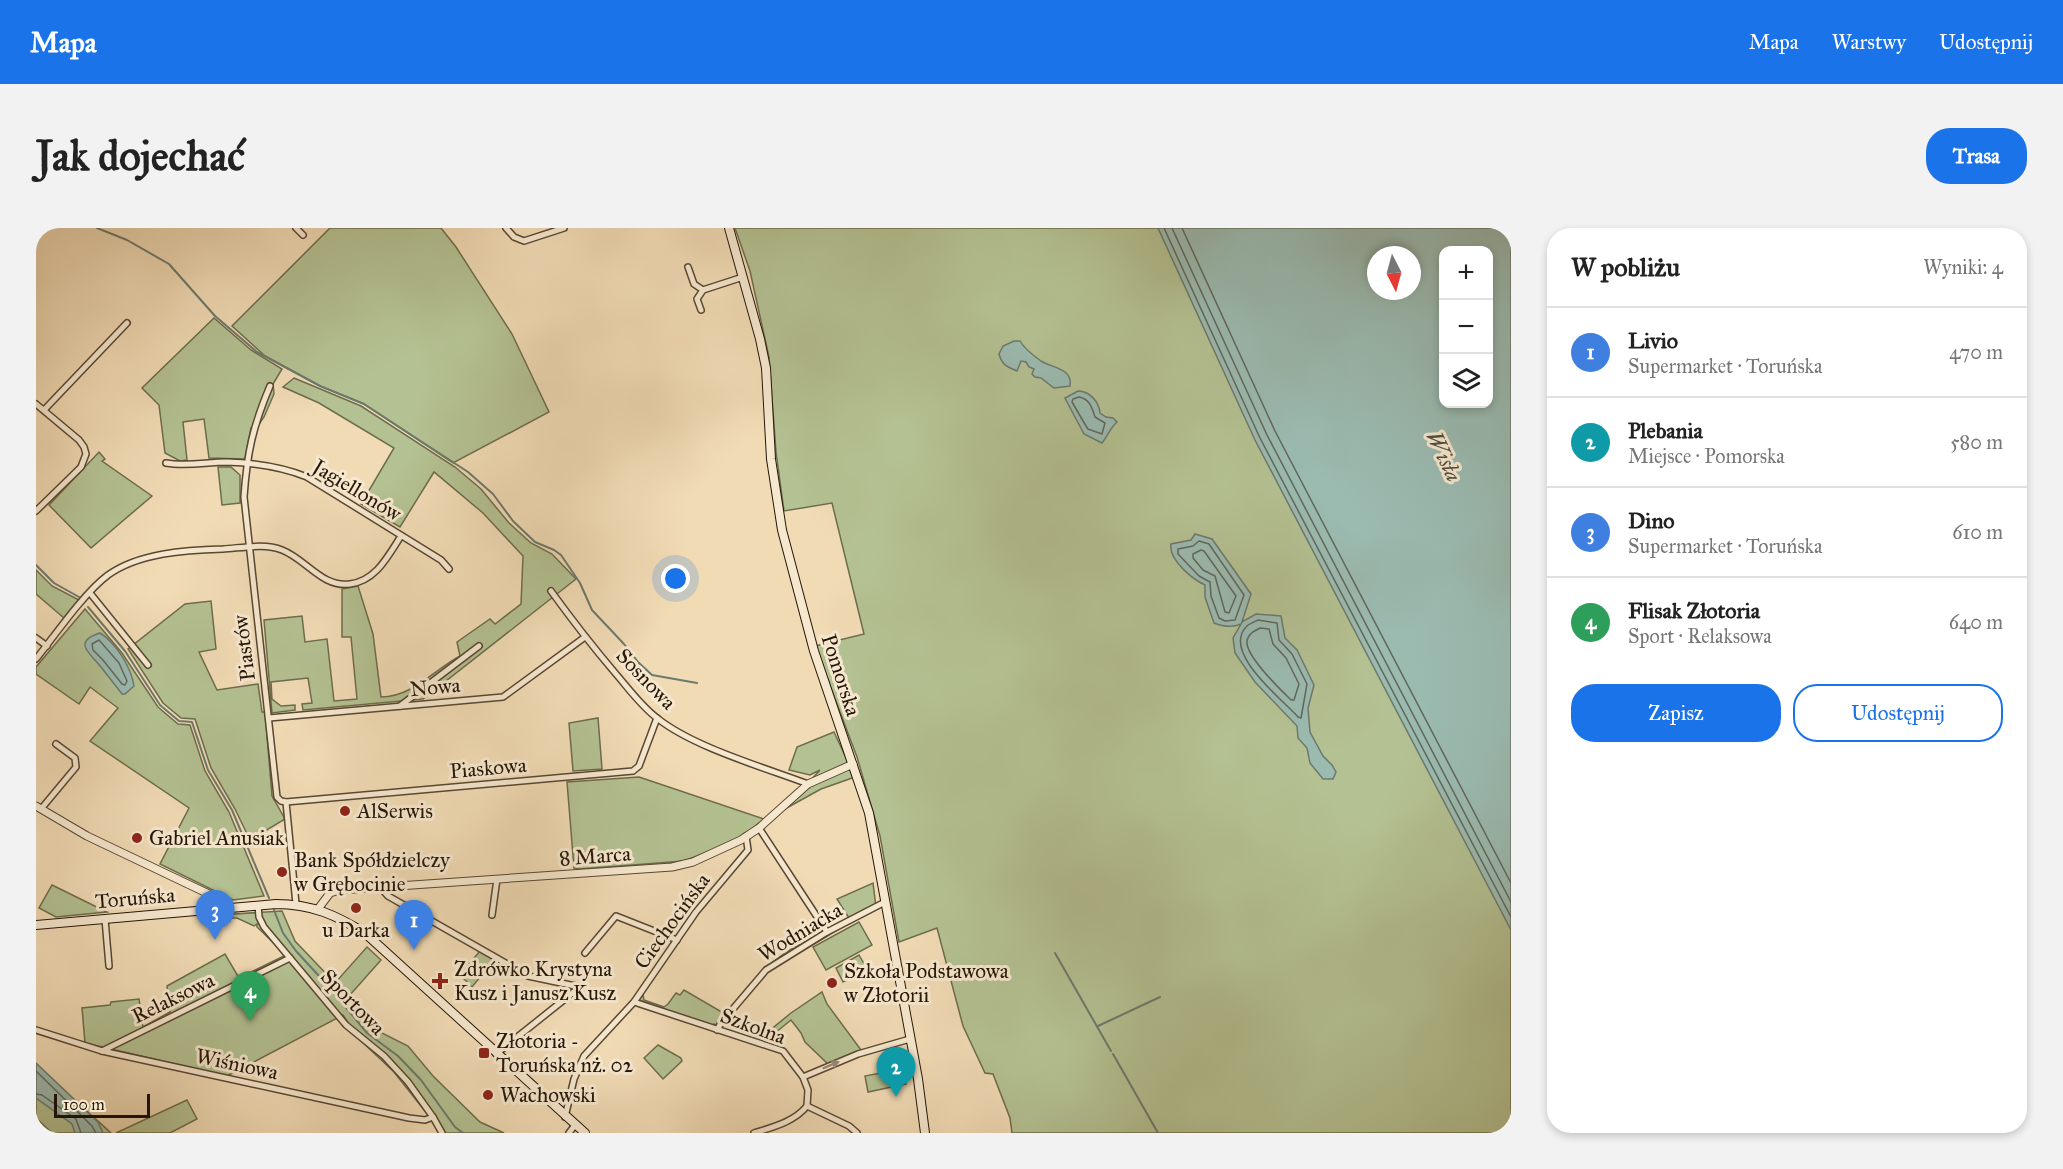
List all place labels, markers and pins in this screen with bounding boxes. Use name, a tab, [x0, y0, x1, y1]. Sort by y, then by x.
place label: AlSerwis	[356, 798, 433, 824]
marker: AlSerwis	[338, 804, 352, 818]
place label: Gabriel Anusiak	[149, 825, 285, 851]
marker: Gabriel Anusiak	[130, 831, 144, 845]
place label: Bank Spółdzielczy w Grębocinie	[294, 847, 451, 897]
marker: Bank Spółdzielczy w Grębocinie	[275, 865, 289, 879]
pin: 3	[196, 890, 234, 940]
pin: 1	[394, 900, 434, 950]
marker: u Darka	[349, 901, 363, 915]
place label: u Darka	[322, 917, 390, 943]
place label: Zdrówko Krystyna Kusz i Janusz Kusz	[454, 956, 617, 1006]
place label: Szkoła Podstawowa w Złotorii	[844, 958, 1009, 1008]
pin: 4	[230, 972, 270, 1021]
marker: Zdrówko Krystyna Kusz i Janusz Kusz	[431, 972, 449, 990]
marker: Szkoła Podstawowa w Złotorii	[825, 976, 839, 990]
place label: Złotoria - Toruńska nż. 02	[496, 1028, 634, 1078]
marker: Złotoria - Toruńska nż. 02	[477, 1046, 491, 1060]
pin: 2	[876, 1048, 916, 1097]
place label: Wachowski	[500, 1082, 596, 1108]
marker: Wachowski	[481, 1088, 495, 1102]

